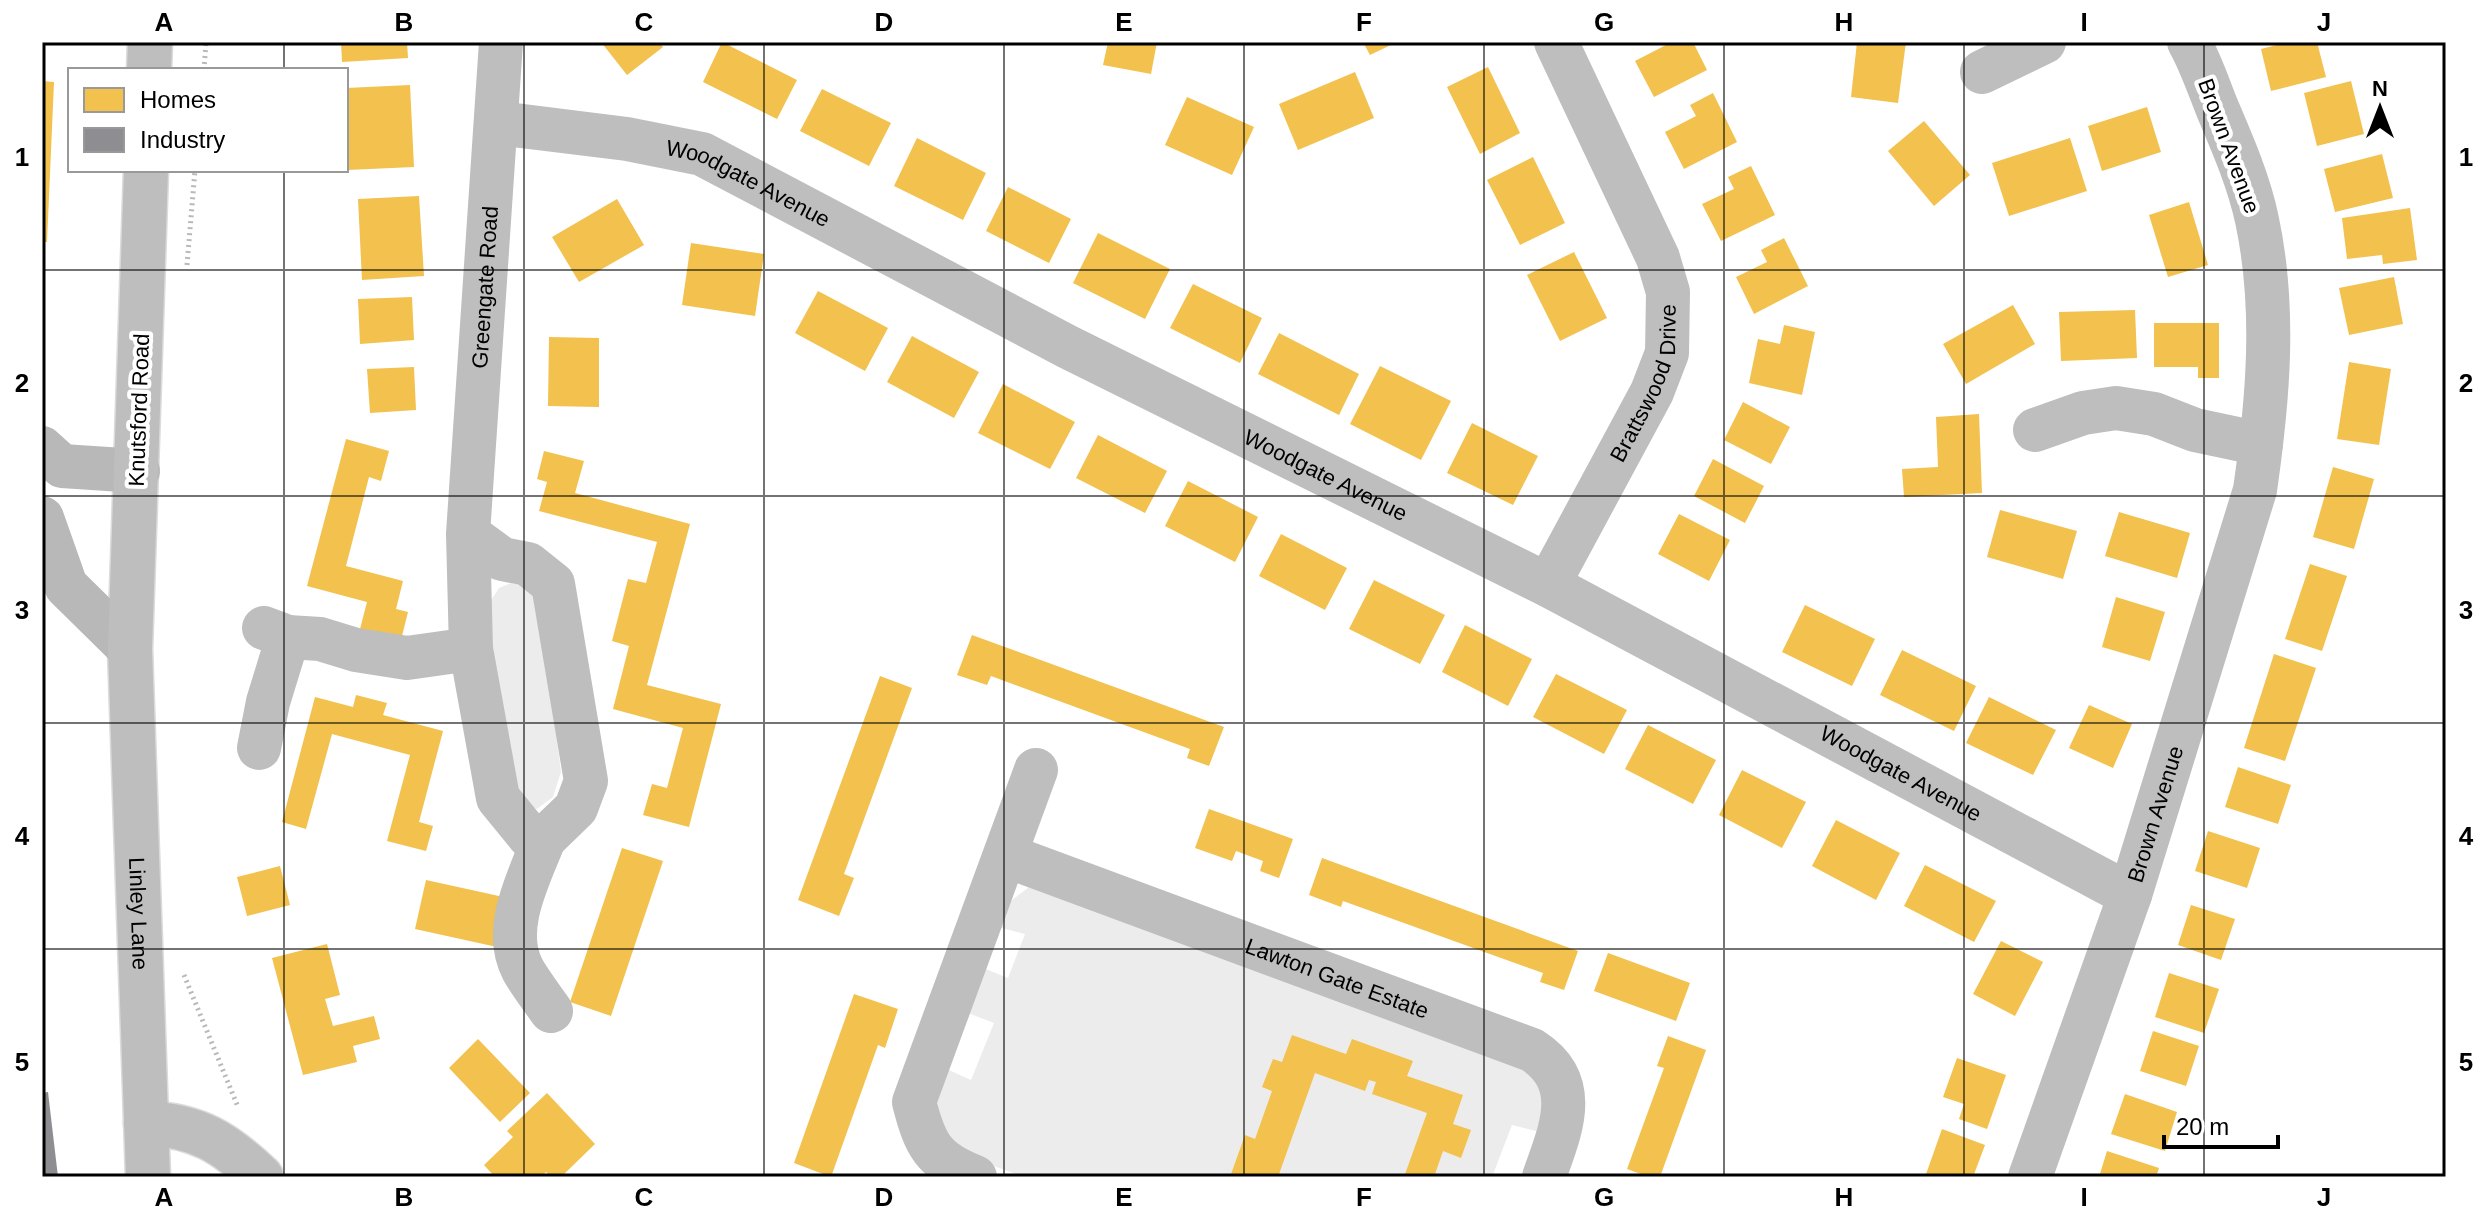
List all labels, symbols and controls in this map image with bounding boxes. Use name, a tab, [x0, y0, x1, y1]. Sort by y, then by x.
text: A	[155, 7, 174, 37]
text: B	[395, 7, 413, 37]
text: C	[635, 7, 654, 37]
text: D	[875, 7, 893, 37]
text: E	[1115, 7, 1133, 37]
text: F	[1356, 7, 1372, 37]
text: G	[1594, 7, 1614, 37]
text: H	[1835, 7, 1853, 37]
text: I	[2080, 7, 2088, 37]
text: J	[2317, 7, 2331, 37]
legend	[68, 68, 348, 172]
north arrow	[2340, 68, 2420, 148]
street label: Brown Avenue	[2193, 75, 2265, 217]
text: N	[2372, 76, 2388, 101]
text: Homes	[140, 86, 216, 113]
text: Industry	[140, 126, 225, 153]
street label: Woodgate Avenue	[664, 135, 834, 232]
text: 1	[15, 142, 29, 172]
text: 1	[2459, 142, 2473, 172]
street label: Greengate Road	[467, 205, 502, 369]
street label: Brattswood Drive	[1604, 304, 1680, 466]
street label: Knutsford Road	[124, 333, 154, 487]
text: 2	[15, 368, 29, 398]
text: 2	[2459, 368, 2473, 398]
street label: Woodgate Avenue	[1240, 424, 1412, 526]
text: 3	[15, 595, 29, 625]
text: 3	[2459, 595, 2473, 625]
street label: Woodgate Avenue	[1816, 720, 1986, 826]
street label: Brown Avenue	[2122, 743, 2188, 885]
text: 4	[15, 821, 30, 851]
text: 4	[2459, 821, 2474, 851]
street label: Linley Lane	[125, 857, 153, 970]
street label: Lawton Gate Estate	[1242, 933, 1432, 1023]
text: 5	[15, 1047, 29, 1077]
text: 5	[2459, 1047, 2473, 1077]
scale bar	[2164, 1099, 2278, 1149]
text: 20 m	[2176, 1113, 2229, 1140]
text: A	[155, 1182, 174, 1212]
text: B	[395, 1182, 413, 1212]
text: C	[635, 1182, 654, 1212]
text: D	[875, 1182, 893, 1212]
text: E	[1115, 1182, 1133, 1212]
text: F	[1356, 1182, 1372, 1212]
text: G	[1594, 1182, 1614, 1212]
text: H	[1835, 1182, 1853, 1212]
text: I	[2080, 1182, 2088, 1212]
text: J	[2317, 1182, 2331, 1212]

